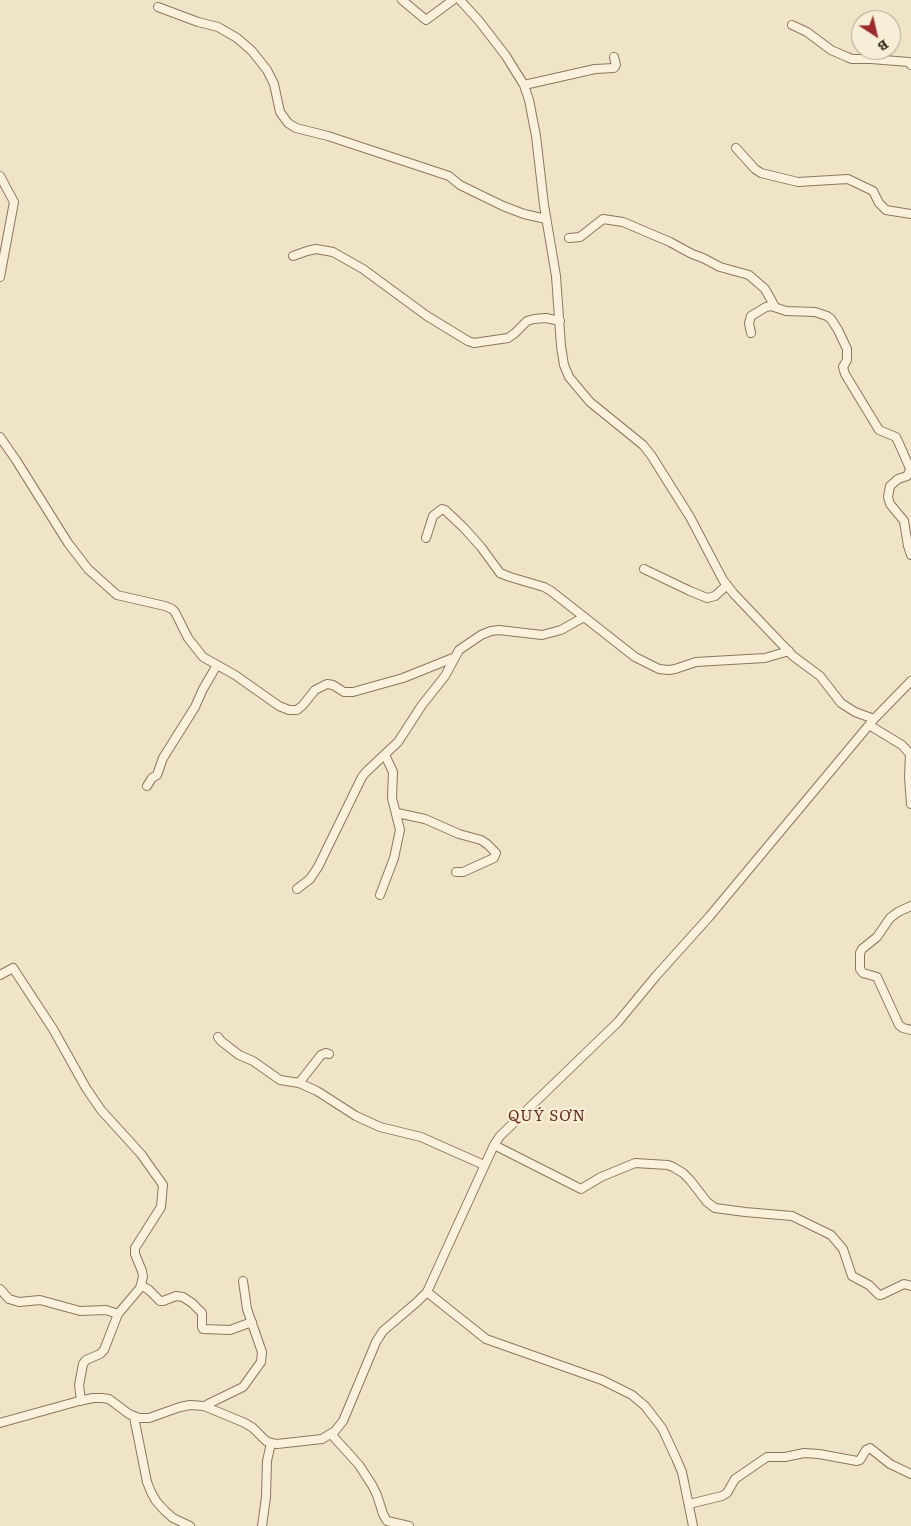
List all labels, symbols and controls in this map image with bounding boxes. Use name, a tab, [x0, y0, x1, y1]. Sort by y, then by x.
north arrow	[851, 10, 901, 60]
text: B	[874, 35, 894, 57]
district label: QUÝ SƠN	[507, 1108, 587, 1126]

